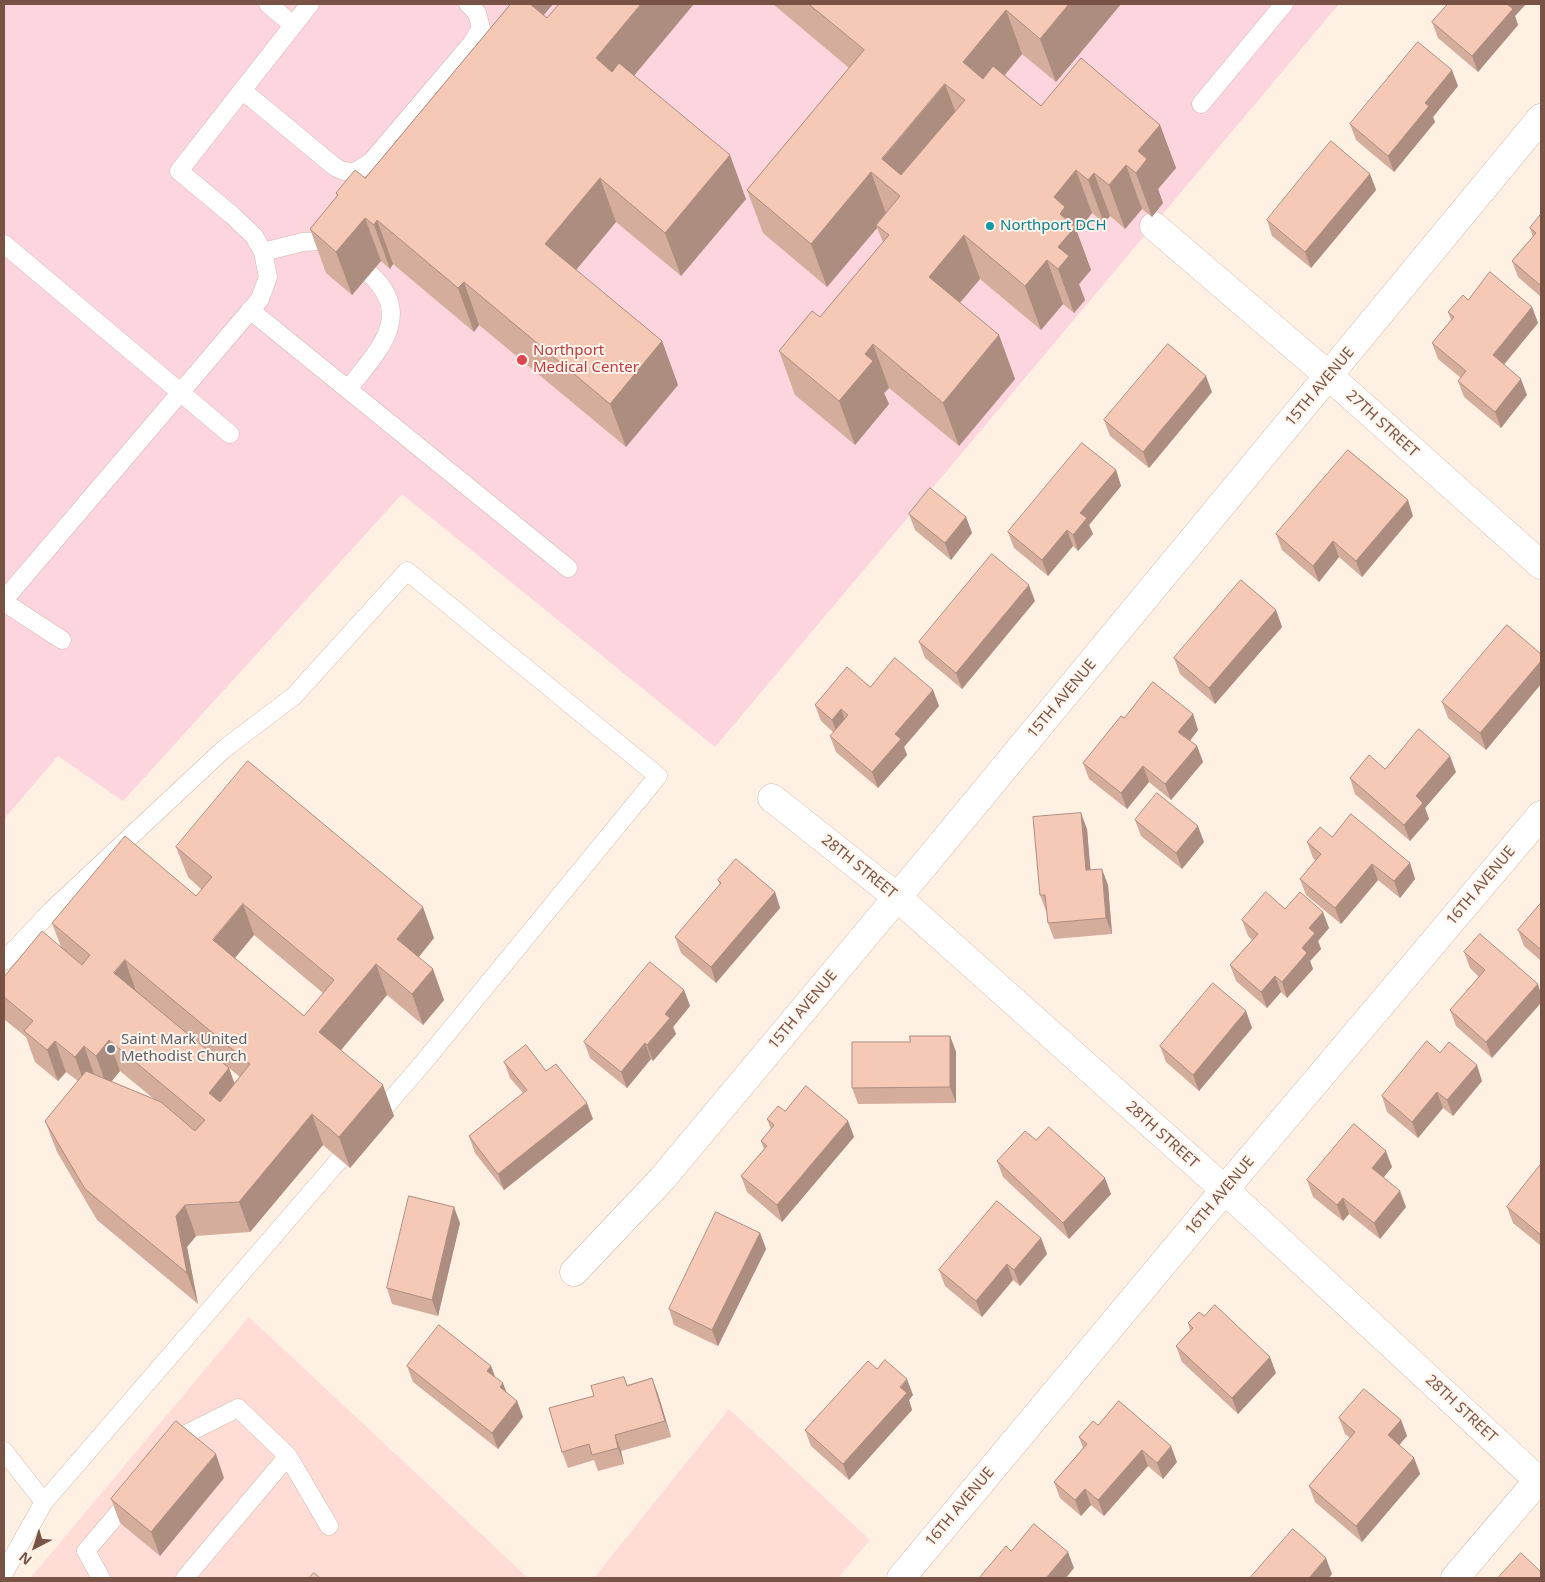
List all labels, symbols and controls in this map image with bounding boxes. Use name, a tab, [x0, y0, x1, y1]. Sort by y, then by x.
place label: Northport DCH	[1000, 217, 1107, 235]
marker: Northport DCH	[984, 220, 996, 232]
place label: Northport Medical Center	[533, 342, 639, 377]
street label: 15TH AVENUE	[1282, 344, 1358, 430]
marker: Northport Medical Center	[515, 353, 529, 367]
street label: 27TH STREET	[1342, 387, 1422, 461]
street label: 15TH AVENUE	[1024, 656, 1100, 742]
street label: 28TH STREET	[818, 831, 900, 903]
street label: 16TH AVENUE	[1443, 843, 1519, 929]
street label: 15TH AVENUE	[765, 967, 841, 1053]
place label: Saint Mark United Methodist Church	[121, 1031, 247, 1066]
marker: Saint Mark United Methodist Church	[105, 1043, 117, 1055]
street label: 28TH STREET	[1122, 1098, 1202, 1172]
street label: 16TH AVENUE	[1182, 1153, 1258, 1239]
street label: 28TH STREET	[1421, 1371, 1501, 1447]
street label: 16TH AVENUE	[922, 1464, 998, 1550]
north arrow	[10, 1522, 60, 1572]
text: N	[15, 1548, 36, 1570]

